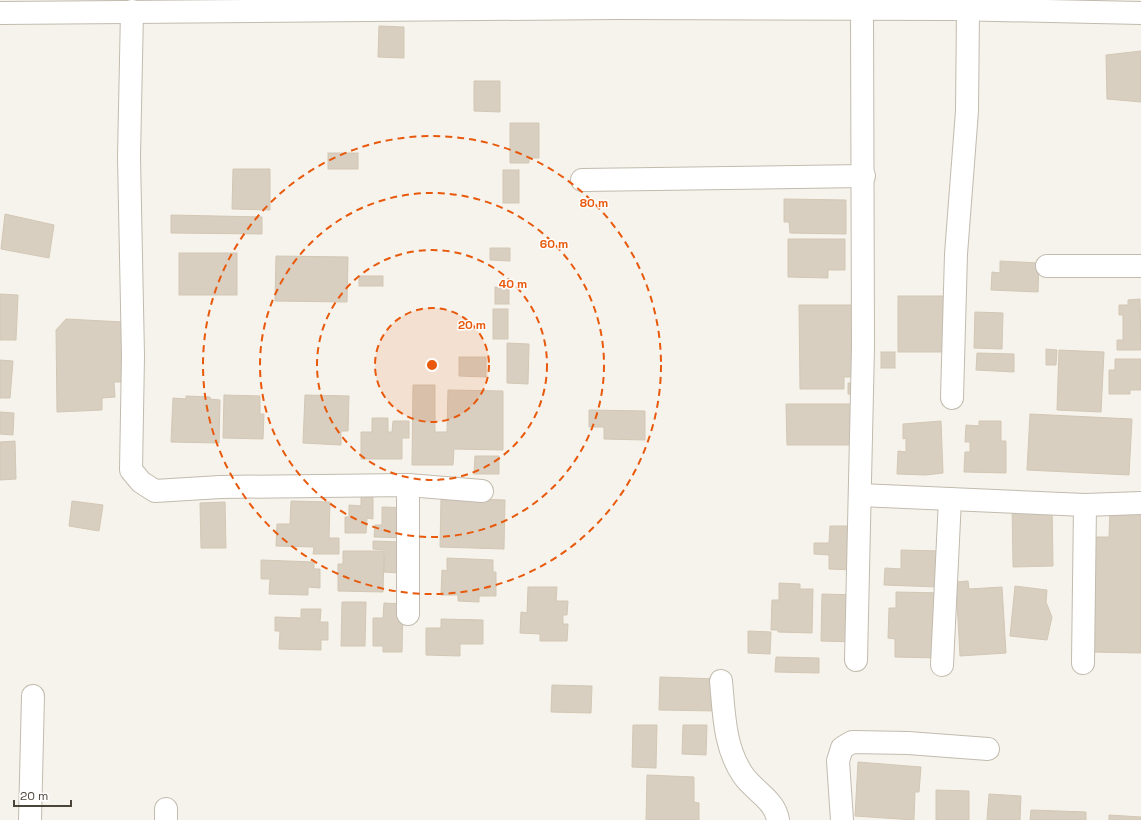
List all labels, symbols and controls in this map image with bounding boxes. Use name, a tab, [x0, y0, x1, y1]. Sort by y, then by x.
text: 80 m	[580, 195, 608, 211]
text: 60 m	[540, 236, 568, 252]
text: 40 m	[499, 276, 527, 292]
text: 20 m	[458, 317, 486, 333]
centre of rings	[425, 358, 439, 372]
scale bar	[14, 782, 71, 808]
text: 20 m	[20, 788, 48, 804]

